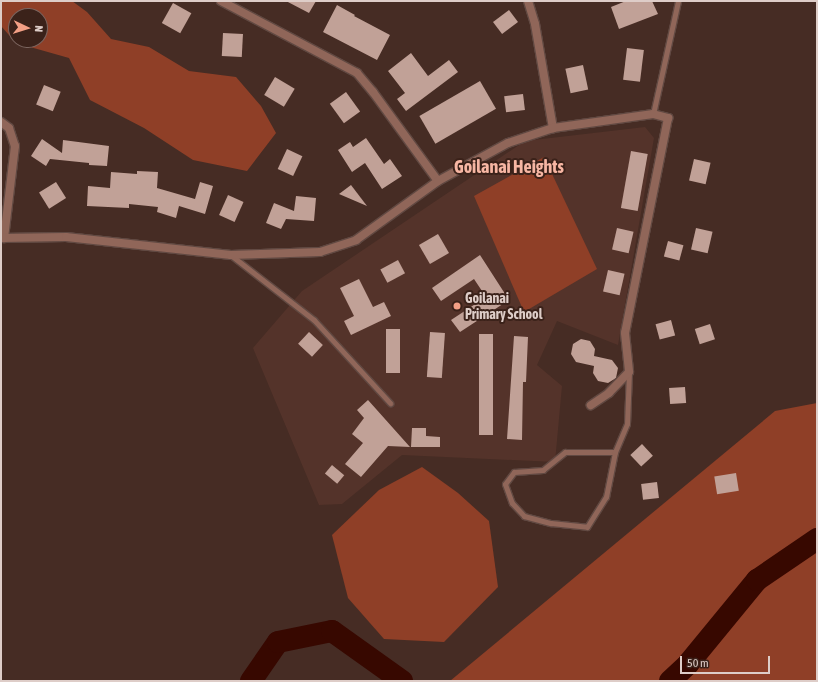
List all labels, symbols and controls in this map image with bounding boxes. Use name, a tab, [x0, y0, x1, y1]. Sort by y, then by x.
north arrow	[8, 8, 48, 48]
text: N	[33, 25, 45, 32]
district label: Goilanai Heights	[454, 156, 564, 178]
place label: Goilanai Primary School	[465, 290, 542, 322]
marker: Goilanai Primary School	[452, 301, 462, 311]
scale bar	[682, 648, 772, 674]
text: 50 m	[687, 656, 709, 670]

